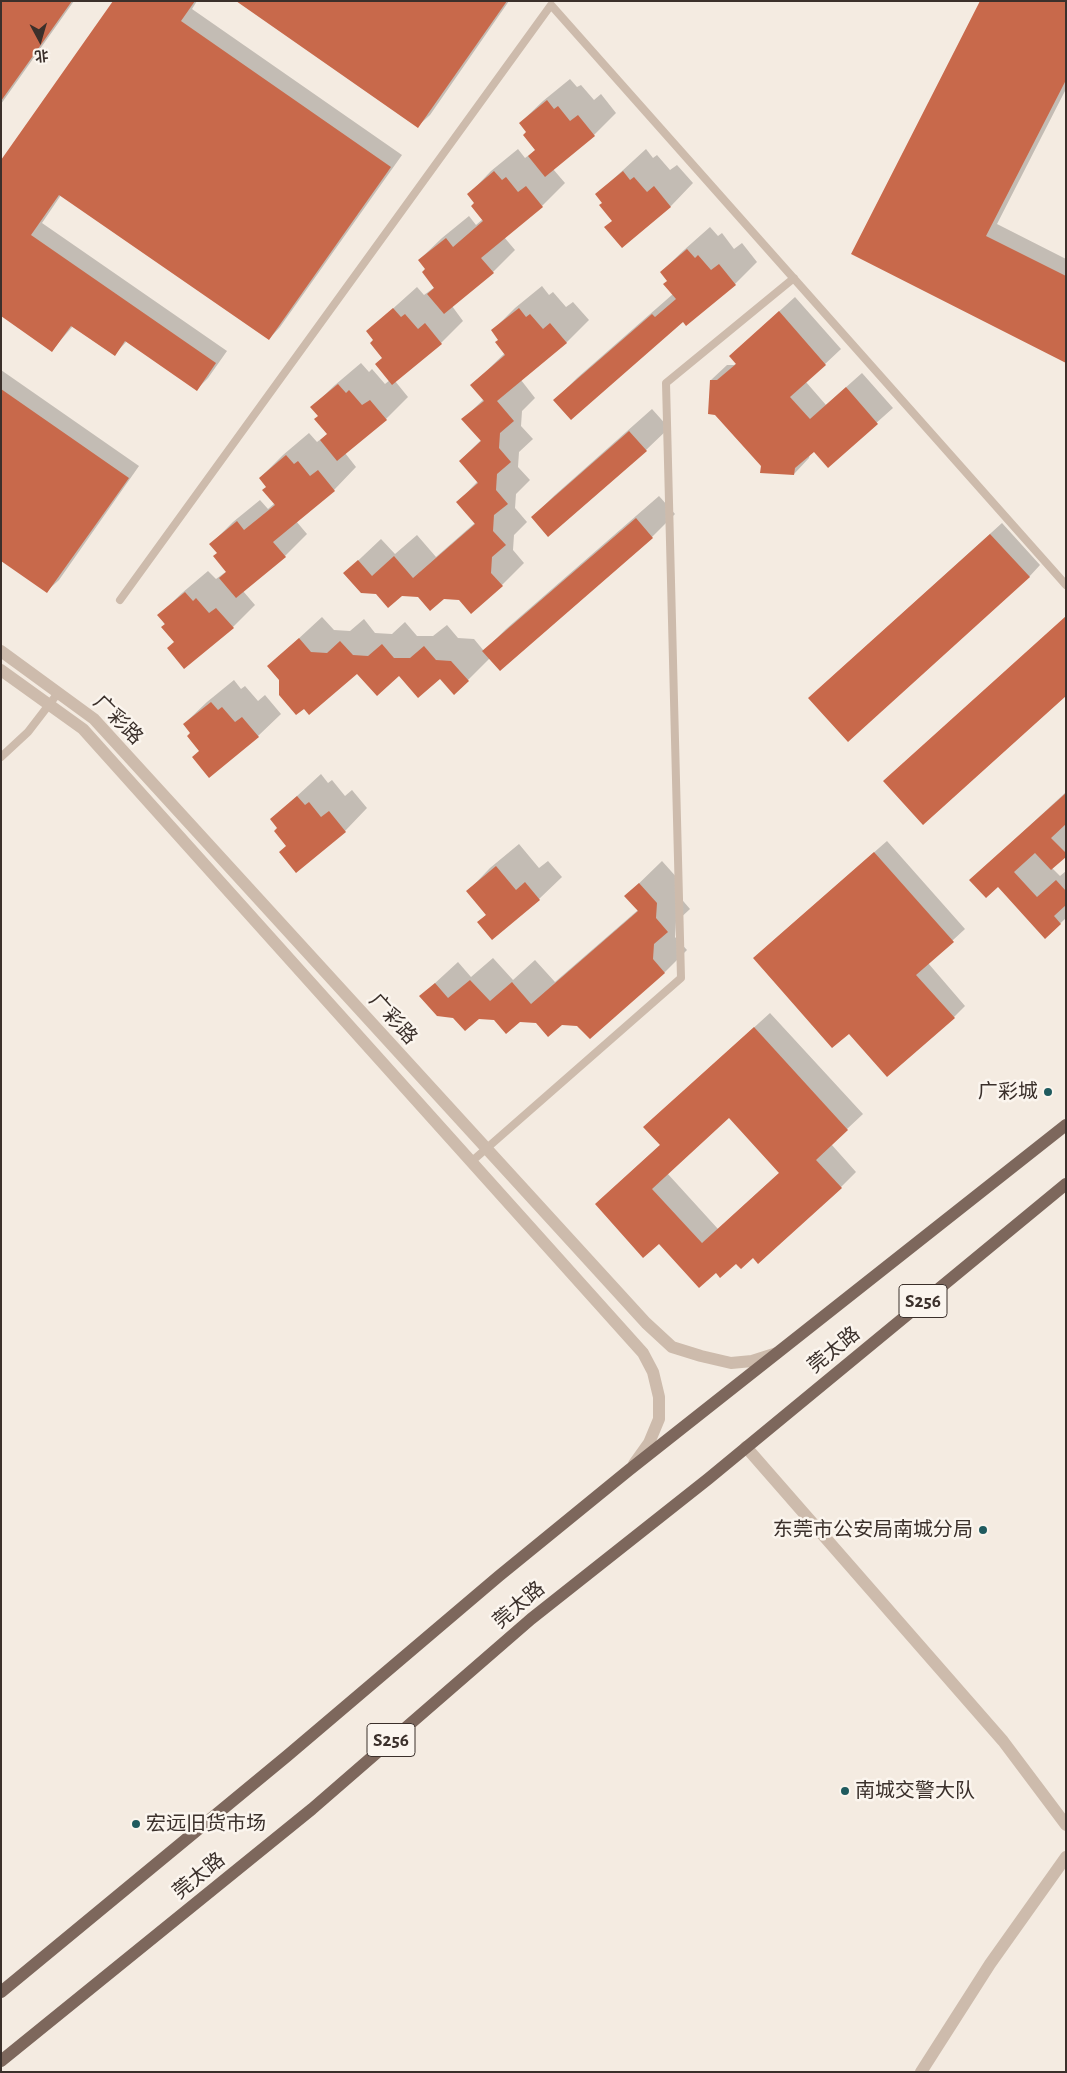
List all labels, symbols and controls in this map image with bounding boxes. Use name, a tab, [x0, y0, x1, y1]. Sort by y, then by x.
north arrow	[15, 15, 65, 65]
text: 北	[34, 47, 49, 63]
street label: 广彩路	[88, 690, 148, 750]
street label: 广彩路	[364, 989, 422, 1049]
place label: 广彩城	[978, 1080, 1038, 1104]
marker: 广彩城	[1042, 1086, 1054, 1098]
road number: S256	[899, 1284, 947, 1318]
street label: 莞太路	[803, 1322, 865, 1378]
place label: 东莞市公安局南城分局	[773, 1518, 973, 1542]
marker: 东莞市公安局南城分局	[977, 1524, 989, 1536]
street label: 莞太路	[488, 1577, 550, 1633]
road number: S256	[367, 1724, 415, 1756]
place label: 南城交警大队	[855, 1779, 975, 1803]
marker: 南城交警大队	[839, 1785, 851, 1797]
place label: 宏远旧货市场	[146, 1812, 266, 1836]
marker: 宏远旧货市场	[130, 1818, 142, 1830]
street label: 莞太路	[168, 1848, 230, 1904]

